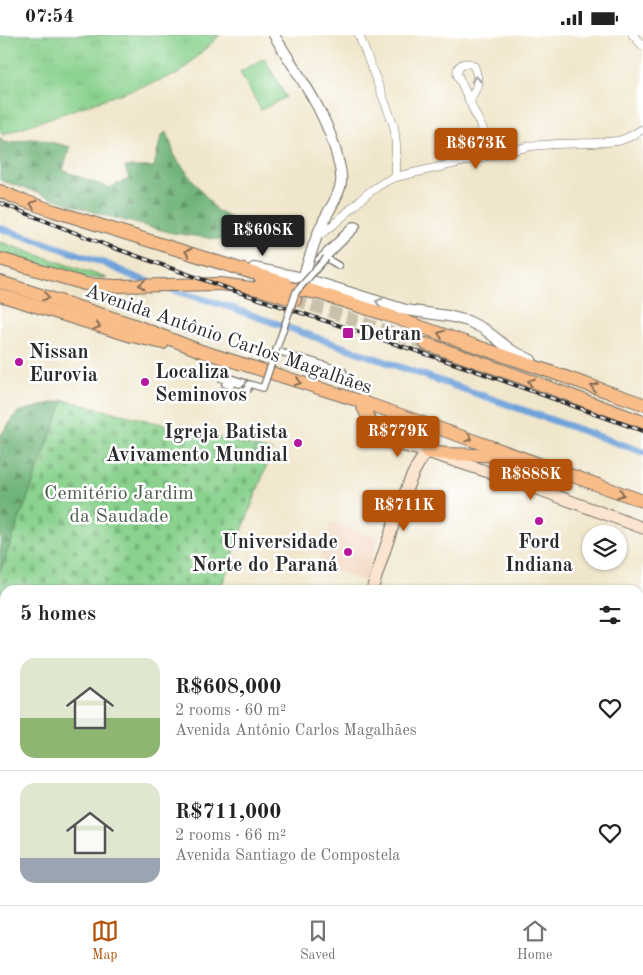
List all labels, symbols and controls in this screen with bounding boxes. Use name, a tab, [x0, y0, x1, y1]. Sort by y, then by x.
text: 07:54	[25, 8, 74, 27]
one-way arrow	[471, 75, 482, 83]
pin: R$673K	[435, 127, 517, 170]
text: R$673K	[445, 136, 507, 152]
one-way arrow	[29, 199, 37, 209]
pin: R$608K	[222, 215, 304, 257]
text: R$608K	[232, 223, 294, 239]
one-way arrow	[184, 248, 192, 258]
one-way arrow	[138, 280, 146, 290]
street label: Avenida Antônio Carlos Magalhães	[82, 281, 374, 399]
one-way arrow	[42, 292, 50, 302]
one-way arrow	[376, 298, 384, 308]
one-way arrow	[92, 320, 100, 330]
place label: Detran	[359, 325, 421, 345]
marker: Detran	[341, 326, 355, 340]
one-way arrow	[437, 330, 445, 340]
place label: Nissan Eurovia	[29, 343, 98, 386]
marker: Nissan Eurovia	[13, 356, 25, 368]
place label: Localiza Seminovos	[155, 363, 247, 406]
marker: Localiza Seminovos	[139, 376, 151, 388]
one-way arrow	[293, 376, 301, 386]
one-way arrow	[527, 377, 536, 388]
one-way arrow	[591, 382, 599, 392]
pin: R$779K	[357, 415, 439, 458]
place label: Igreja Batista Avivamento Mundial	[106, 423, 288, 466]
text: R$779K	[367, 424, 429, 440]
one-way arrow	[464, 433, 472, 443]
marker: Igreja Batista Avivamento Mundial	[292, 437, 304, 449]
pin: R$888K	[490, 459, 572, 501]
text: R$888K	[500, 467, 562, 483]
park label: Cemitério Jardim da Saudade	[44, 484, 194, 527]
one-way arrow	[617, 488, 625, 498]
pin: R$711K	[363, 489, 445, 532]
text: R$711K	[373, 498, 435, 514]
marker: Ford Indiana	[533, 515, 545, 527]
map controls	[582, 525, 627, 570]
button: layers	[582, 525, 627, 570]
place label: Universidade Norte do Paraná	[192, 533, 338, 576]
place label: Ford Indiana	[505, 533, 573, 576]
marker: Universidade Norte do Paraná	[342, 546, 354, 558]
icon: filters	[596, 601, 624, 629]
text: 5 homes	[20, 604, 96, 625]
text: R$608,000	[175, 677, 281, 698]
icon: home	[60, 678, 120, 738]
icon: heart	[596, 694, 624, 722]
text: 2 rooms · 60 m²	[175, 703, 286, 719]
text: Avenida Antônio Carlos Magalhães	[175, 723, 417, 739]
text: R$711,000	[175, 802, 281, 823]
icon: home	[60, 803, 120, 863]
icon: heart	[596, 819, 624, 847]
text: 2 rooms · 66 m²	[175, 828, 286, 844]
text: Avenida Santiago de Compostela	[175, 848, 400, 864]
tab: Map	[91, 917, 119, 964]
tab: Saved	[300, 917, 336, 964]
tab: Home	[517, 917, 552, 964]

